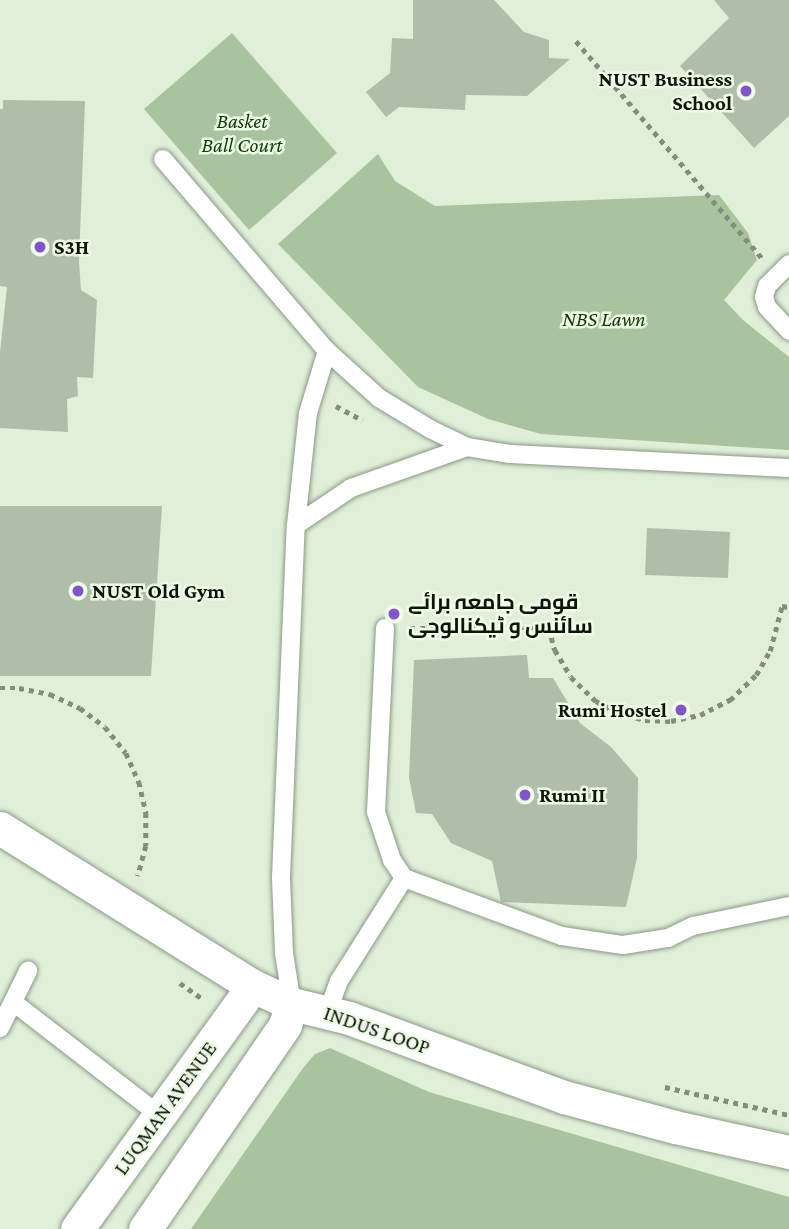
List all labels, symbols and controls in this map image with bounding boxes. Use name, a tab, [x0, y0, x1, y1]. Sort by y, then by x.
place label: NUST Business School	[599, 66, 732, 116]
marker: NUST Business School	[738, 83, 754, 99]
park label: Basket Ball Court	[202, 108, 282, 158]
place label: S3H	[54, 234, 89, 260]
marker: S3H	[32, 239, 48, 255]
park label: NBS Lawn	[562, 306, 646, 332]
place label: NUST Old Gym	[92, 578, 225, 604]
marker: NUST Old Gym	[70, 583, 86, 599]
place label: قومی جامعہ برائے سائنس و ٹیکنالوجی	[408, 589, 593, 639]
marker: قومی جامعہ برائے سائنس و ٹیکنالوجی	[386, 606, 402, 622]
place label: Rumi Hostel	[558, 697, 667, 723]
marker: Rumi Hostel	[673, 702, 689, 718]
place label: Rumi II	[539, 782, 605, 808]
marker: Rumi II	[517, 787, 533, 803]
street label: INDUS LOOP	[321, 1000, 433, 1060]
street label: LUQMAN AVENUE	[108, 1036, 222, 1180]

